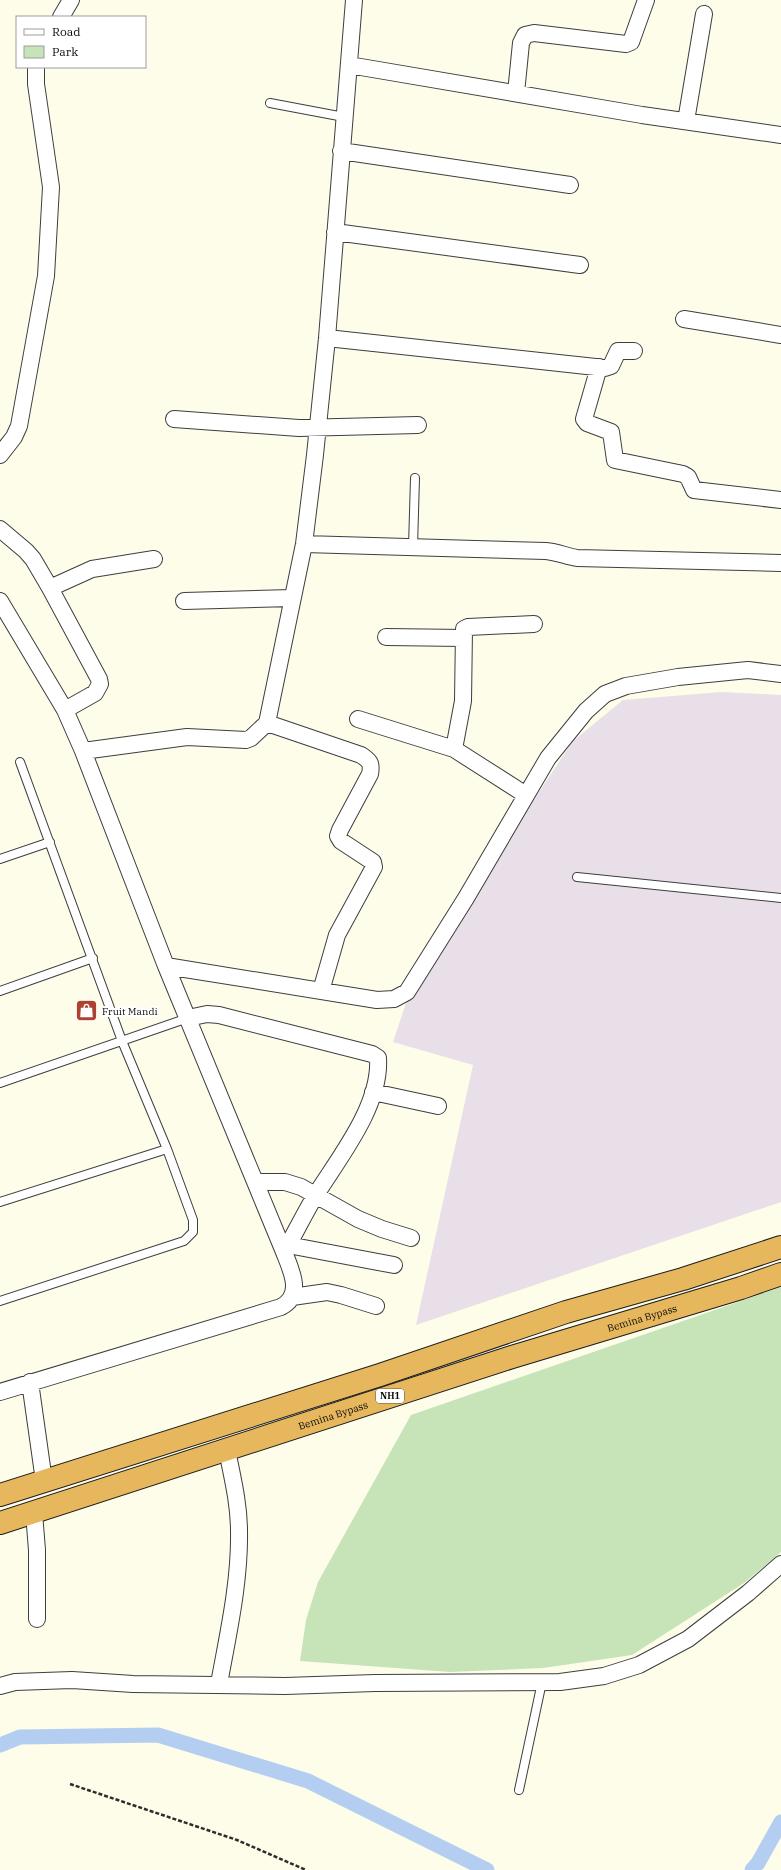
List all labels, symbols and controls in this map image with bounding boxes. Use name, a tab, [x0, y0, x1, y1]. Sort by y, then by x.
legend	[16, 16, 146, 68]
text: Road	[52, 24, 81, 39]
text: Park	[52, 44, 78, 59]
shop icon: Fruit Mandi	[74, 998, 100, 1024]
place label: Fruit Mandi	[102, 1005, 158, 1018]
street label: Bemina Bypass	[606, 1302, 679, 1335]
road number: NH1	[376, 1389, 404, 1403]
street label: Bemina Bypass	[297, 1398, 370, 1433]

